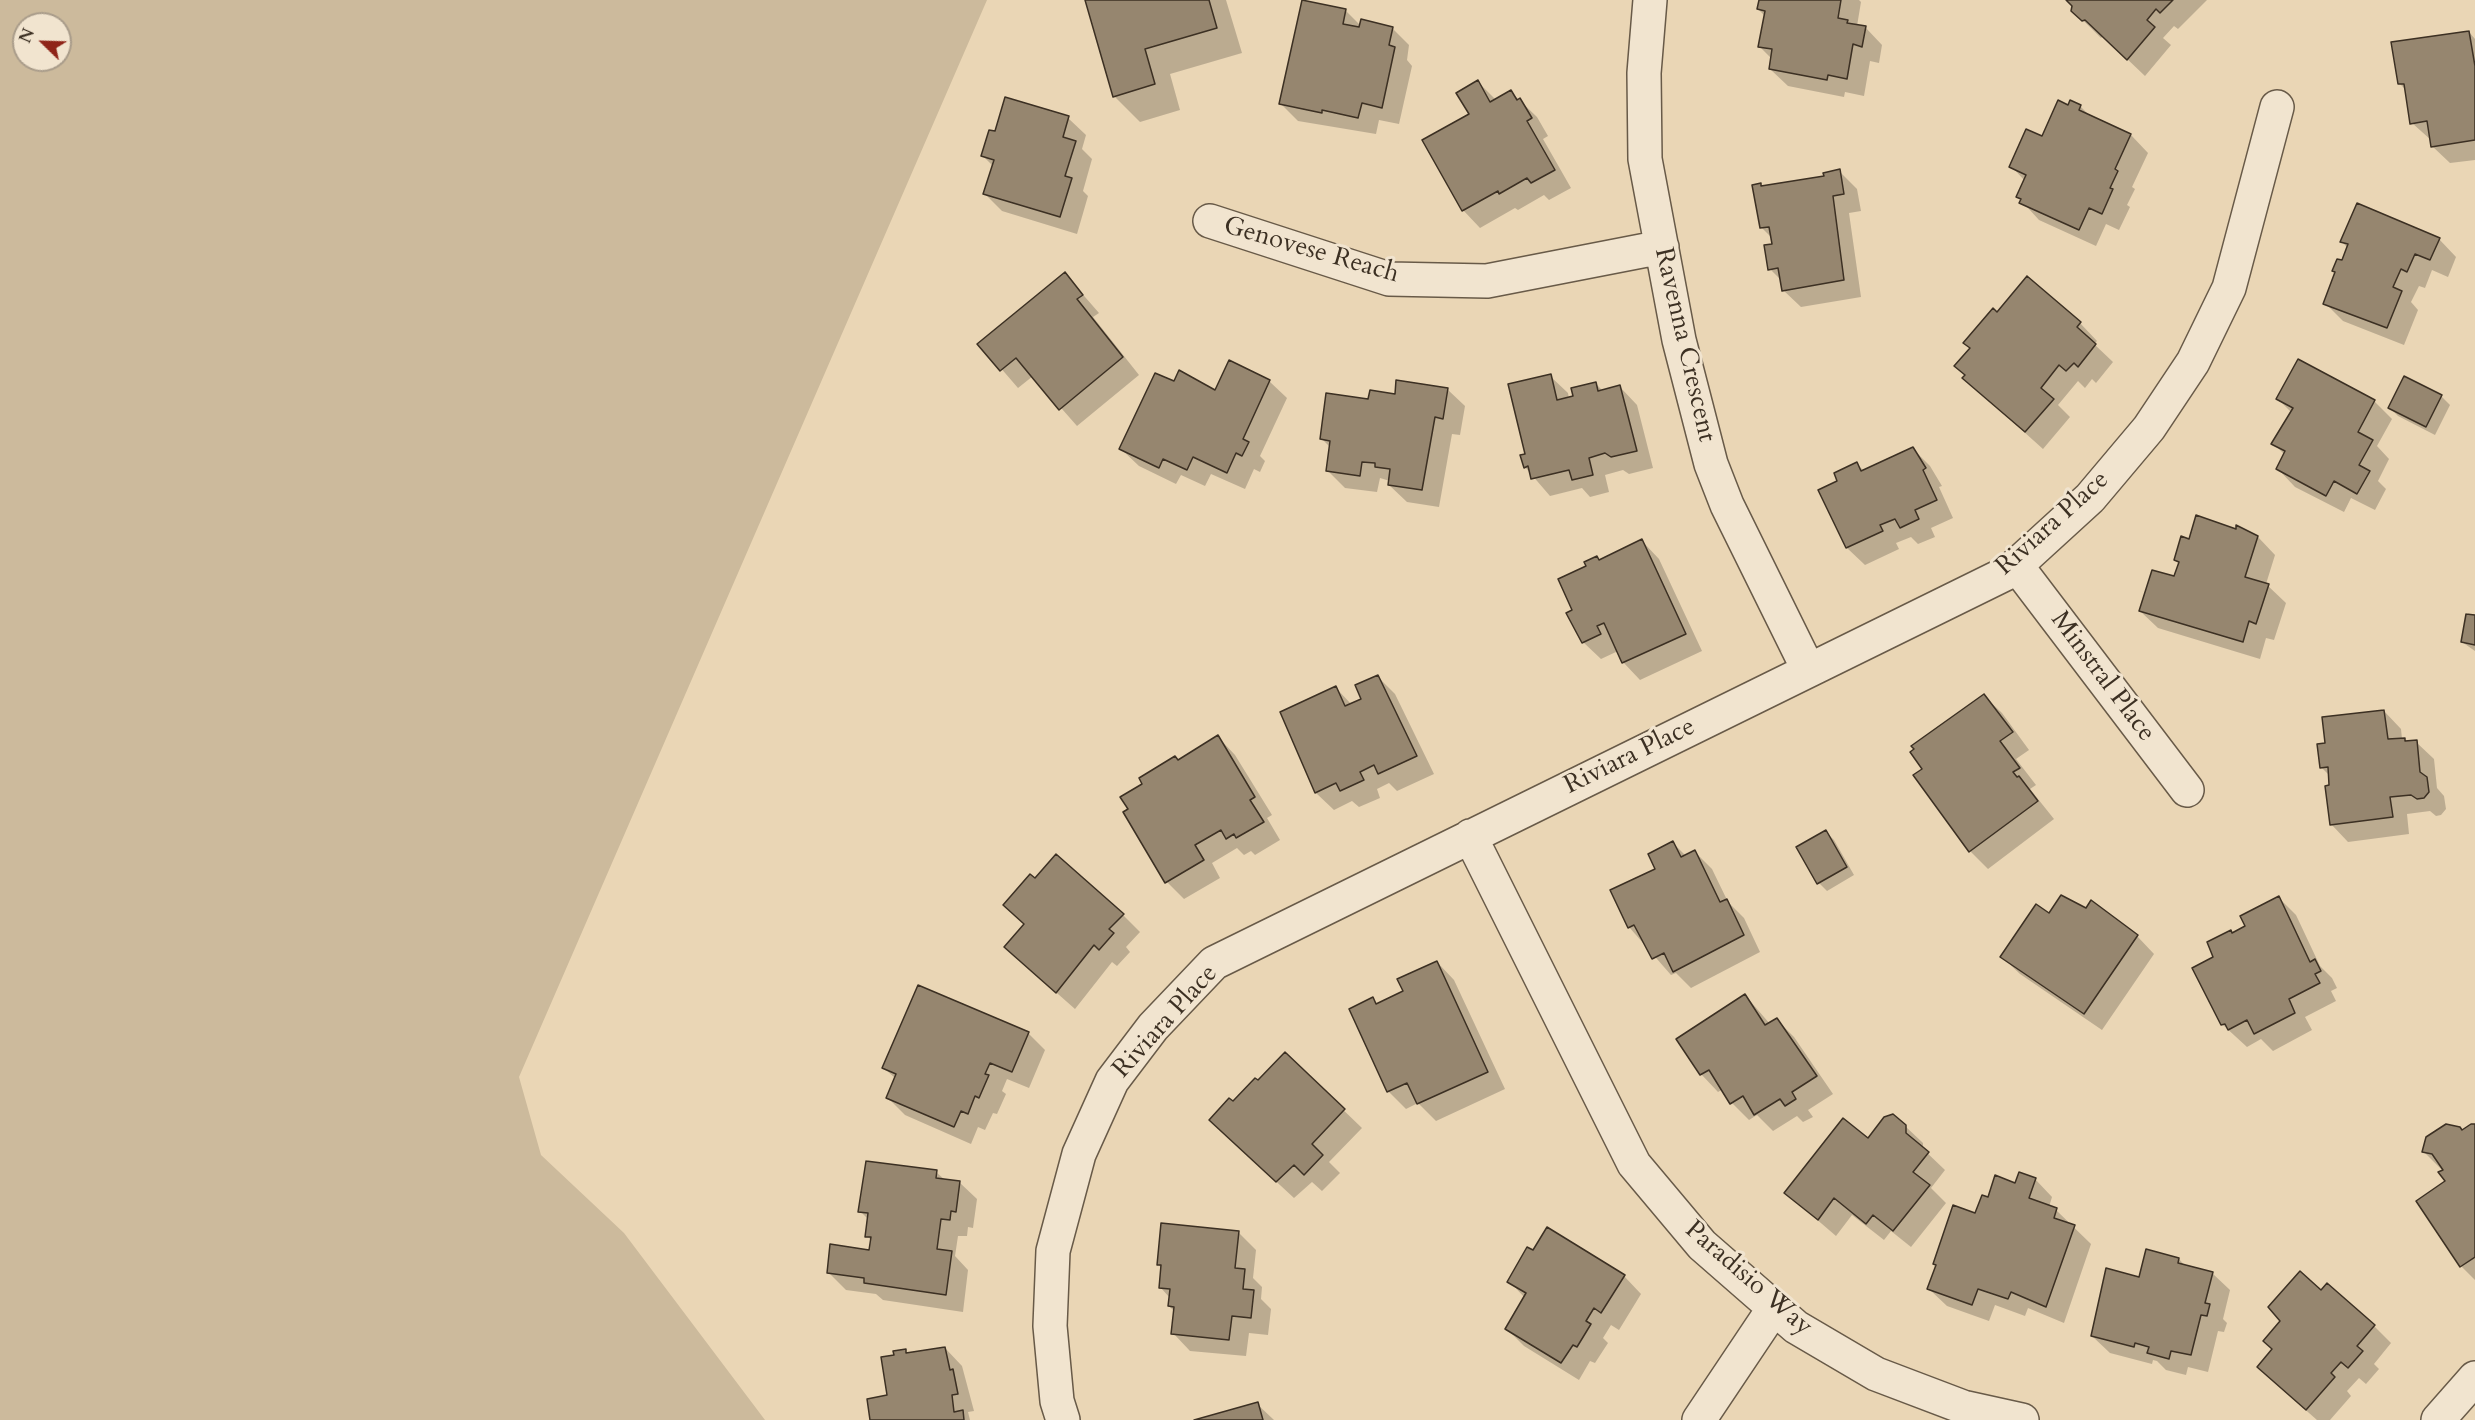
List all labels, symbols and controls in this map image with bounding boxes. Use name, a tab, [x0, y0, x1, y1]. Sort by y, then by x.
north arrow	[12, 12, 72, 72]
text: N	[14, 25, 40, 46]
street label: Genovese Reach	[1220, 211, 1402, 291]
street label: Ravenna Crescent	[1646, 245, 1722, 445]
street label: Riviara Place	[1990, 465, 2116, 583]
street label: Minstral Place	[2043, 606, 2161, 748]
street label: Riviara Place	[1560, 712, 1700, 802]
street label: Riviara Place	[1107, 959, 1225, 1085]
street label: Paradisio Way	[1678, 1215, 1818, 1343]

